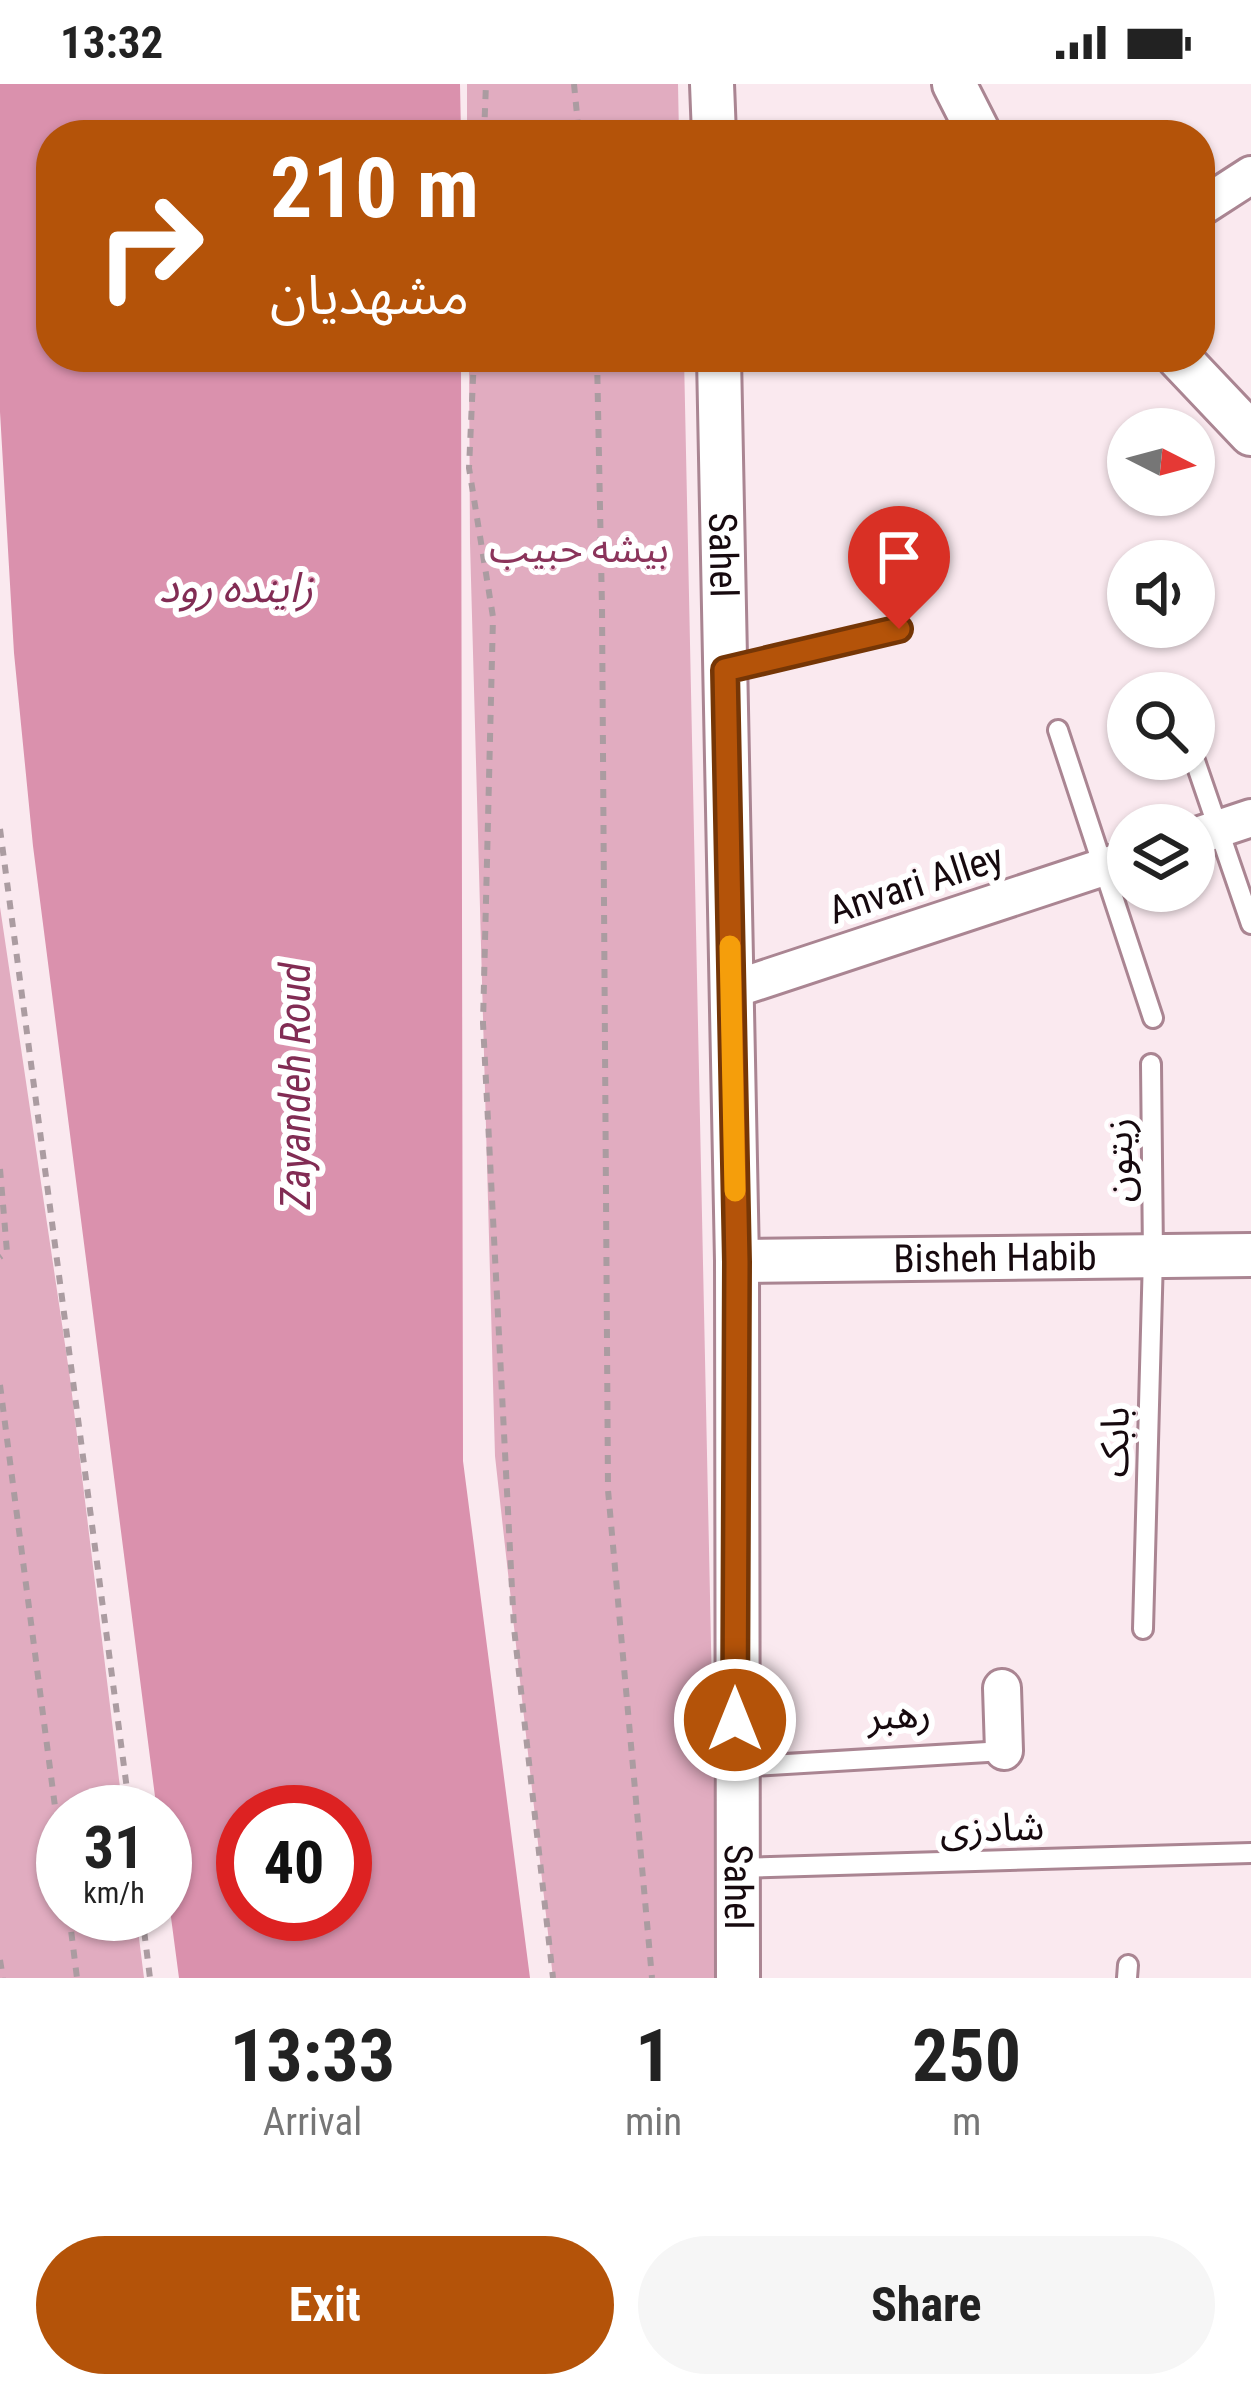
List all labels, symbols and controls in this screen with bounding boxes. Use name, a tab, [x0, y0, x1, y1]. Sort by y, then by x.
text: 13:32	[60, 16, 163, 69]
text: 210 m	[270, 139, 479, 238]
icon: right	[72, 168, 228, 324]
text: مشهدیان	[270, 264, 469, 327]
north arrow	[1107, 408, 1215, 516]
map controls	[1107, 408, 1215, 912]
pin	[848, 506, 950, 629]
street label: Sahel	[699, 512, 747, 598]
icon: arrive	[866, 524, 932, 590]
park label: بیشه حبیب	[489, 526, 669, 572]
button: sound	[1107, 540, 1215, 648]
water label: زاینده رود	[159, 563, 314, 612]
button: search	[1107, 672, 1215, 780]
button: layers	[1107, 804, 1215, 912]
street label: Anvari Alley	[823, 834, 1009, 934]
water label: Zayandeh Roud	[271, 962, 320, 1210]
street label: زیتون	[1096, 1118, 1142, 1202]
street label: Bisheh Habib	[893, 1234, 1097, 1282]
street label: بابک	[1091, 1406, 1139, 1478]
position arrow	[672, 1657, 798, 1783]
street label: رهبر	[865, 1690, 932, 1740]
speed limit sign: 40	[216, 1785, 372, 1941]
street label: شادزی	[939, 1803, 1045, 1853]
text: 31	[84, 1812, 144, 1883]
street label: Sahel	[715, 1844, 761, 1929]
text: km/h	[83, 1875, 145, 1910]
text: 13:33	[230, 2014, 395, 2099]
text: 1	[635, 2014, 672, 2099]
text: 250	[912, 2014, 1021, 2099]
text: Arrival	[263, 2099, 362, 2145]
text: min	[625, 2099, 682, 2145]
text: m	[952, 2099, 981, 2145]
button: Exit	[36, 2236, 614, 2374]
button: Share	[638, 2236, 1215, 2374]

